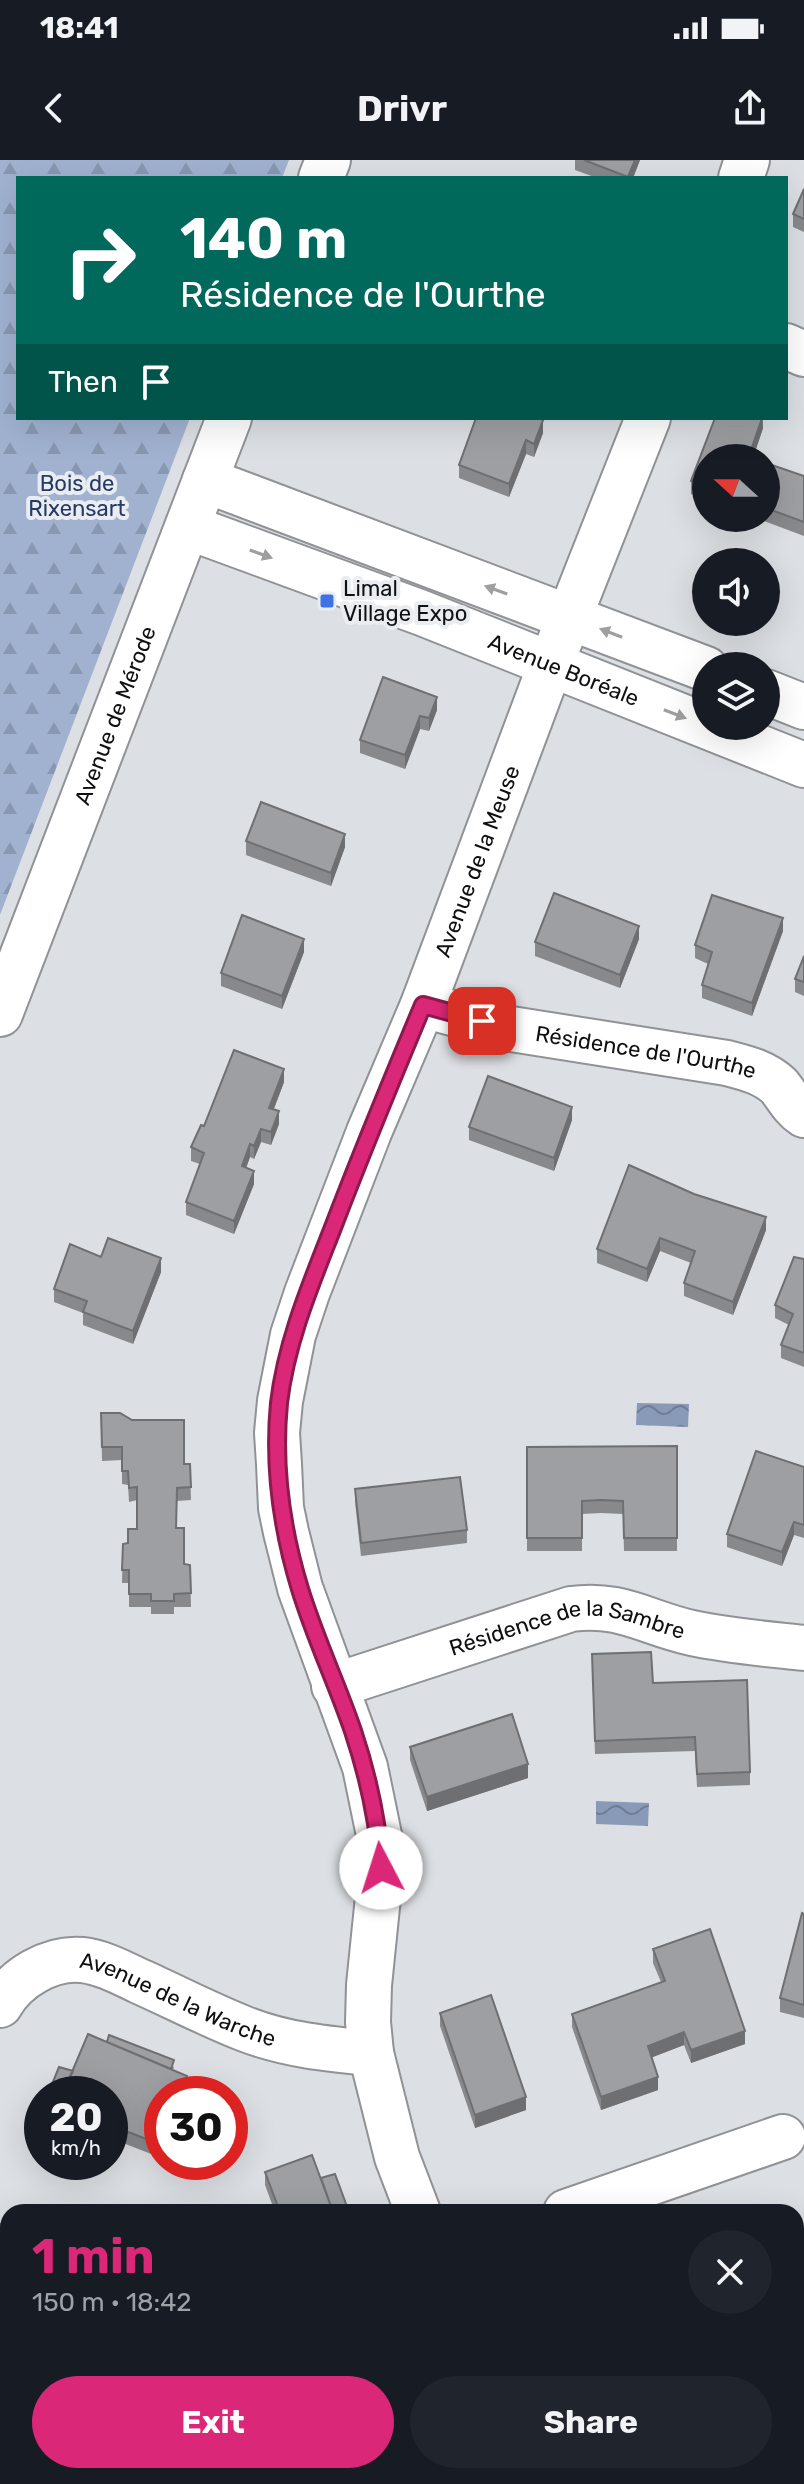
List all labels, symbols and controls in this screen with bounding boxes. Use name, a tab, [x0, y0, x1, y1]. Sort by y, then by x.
text: 18:41	[40, 10, 119, 46]
icon: back	[32, 86, 76, 130]
icon: share	[728, 86, 772, 130]
text: Drivr	[357, 87, 447, 130]
text: 140 m	[180, 206, 347, 272]
icon: right	[48, 208, 152, 312]
text: Résidence de l'Ourthe	[180, 273, 546, 316]
icon: arrive	[134, 360, 178, 404]
text: Then	[48, 364, 118, 400]
north arrow	[692, 444, 780, 532]
map controls	[692, 444, 780, 740]
park label: Bois de Rixensart	[28, 470, 126, 522]
one-way arrow	[250, 548, 274, 561]
button: sound	[692, 548, 780, 636]
place label: Limal Village Expo	[343, 575, 467, 627]
one-way arrow	[484, 583, 508, 596]
marker: Limal Village Expo	[318, 592, 336, 610]
street label: Avenue de Mérode	[68, 622, 161, 808]
one-way arrow	[599, 626, 623, 639]
street label: Avenue Boréale	[484, 627, 643, 712]
button: layers	[692, 652, 780, 740]
one-way arrow	[663, 708, 687, 721]
street label: Avenue de la Meuse	[429, 761, 525, 961]
pin	[448, 987, 516, 1055]
icon: arrive	[460, 999, 504, 1043]
street label: Résidence de l'Ourthe	[534, 1020, 760, 1084]
street label: Résidence de la Sambre	[446, 1594, 688, 1661]
position arrow	[339, 1826, 423, 1910]
street label: Avenue de la Warche	[78, 1946, 279, 2052]
speed limit sign: 30	[144, 2076, 248, 2180]
text: 20	[49, 2094, 103, 2141]
text: km/h	[51, 2136, 101, 2160]
text: 1 min	[32, 2228, 155, 2285]
button: close	[688, 2230, 772, 2314]
text: 150 m · 18:42	[32, 2287, 192, 2318]
button: Exit	[32, 2376, 394, 2468]
button: Share	[410, 2376, 772, 2468]

